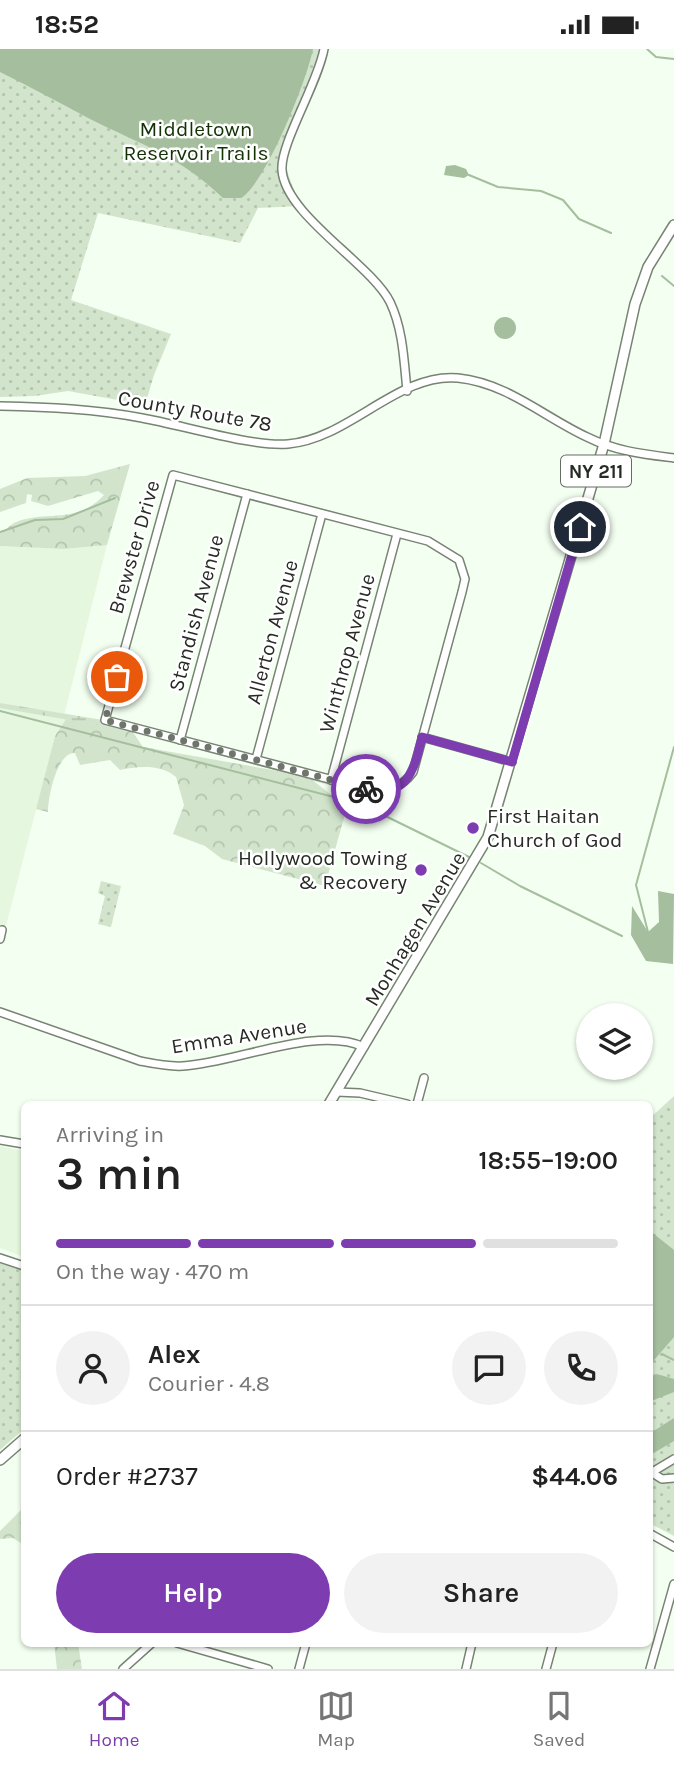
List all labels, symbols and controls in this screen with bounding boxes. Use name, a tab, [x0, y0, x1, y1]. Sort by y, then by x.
text: 18:52	[35, 9, 99, 40]
park label: Middletown Reservoir Trails	[123, 117, 269, 165]
street label: County Route 78	[116, 386, 274, 436]
road number: NY 211	[561, 455, 631, 487]
street label: Brewster Drive	[103, 477, 165, 617]
pin	[550, 497, 610, 557]
icon: home	[561, 508, 599, 546]
street label: Standish Avenue	[164, 532, 228, 694]
street label: Allerton Avenue	[241, 557, 303, 707]
street label: Winthrop Avenue	[314, 571, 380, 735]
pin	[87, 647, 147, 707]
icon: bag	[98, 658, 136, 696]
courier	[331, 754, 401, 824]
icon: bike	[347, 770, 385, 808]
place label: First Haitan Church of God	[487, 804, 622, 852]
marker: First Haitan Church of God	[465, 820, 481, 836]
place label: Hollywood Towing & Recovery	[238, 846, 407, 894]
street label: Monhagen Avenue	[359, 848, 471, 1010]
marker: Hollywood Towing & Recovery	[413, 862, 429, 878]
map controls	[576, 1003, 653, 1080]
button: layers	[576, 1003, 653, 1080]
street label: Emma Avenue	[170, 1013, 308, 1059]
text: Arriving in	[56, 1121, 164, 1148]
text: 18:55–19:00	[479, 1145, 618, 1176]
text: 3 min	[56, 1147, 182, 1201]
text: On the way · 470 m	[56, 1258, 249, 1285]
button: person	[56, 1331, 130, 1405]
button: chat	[452, 1331, 526, 1405]
button: phone	[544, 1331, 618, 1405]
text: Alex	[148, 1339, 200, 1370]
text: Courier · 4.8	[148, 1370, 270, 1397]
text: Order #2737	[56, 1461, 198, 1492]
text: $44.06	[531, 1461, 618, 1492]
button: Help	[56, 1553, 330, 1633]
button: Share	[344, 1553, 618, 1633]
tab: Home	[89, 1687, 139, 1751]
tab: Map	[317, 1687, 355, 1751]
tab: Saved	[533, 1687, 585, 1751]

